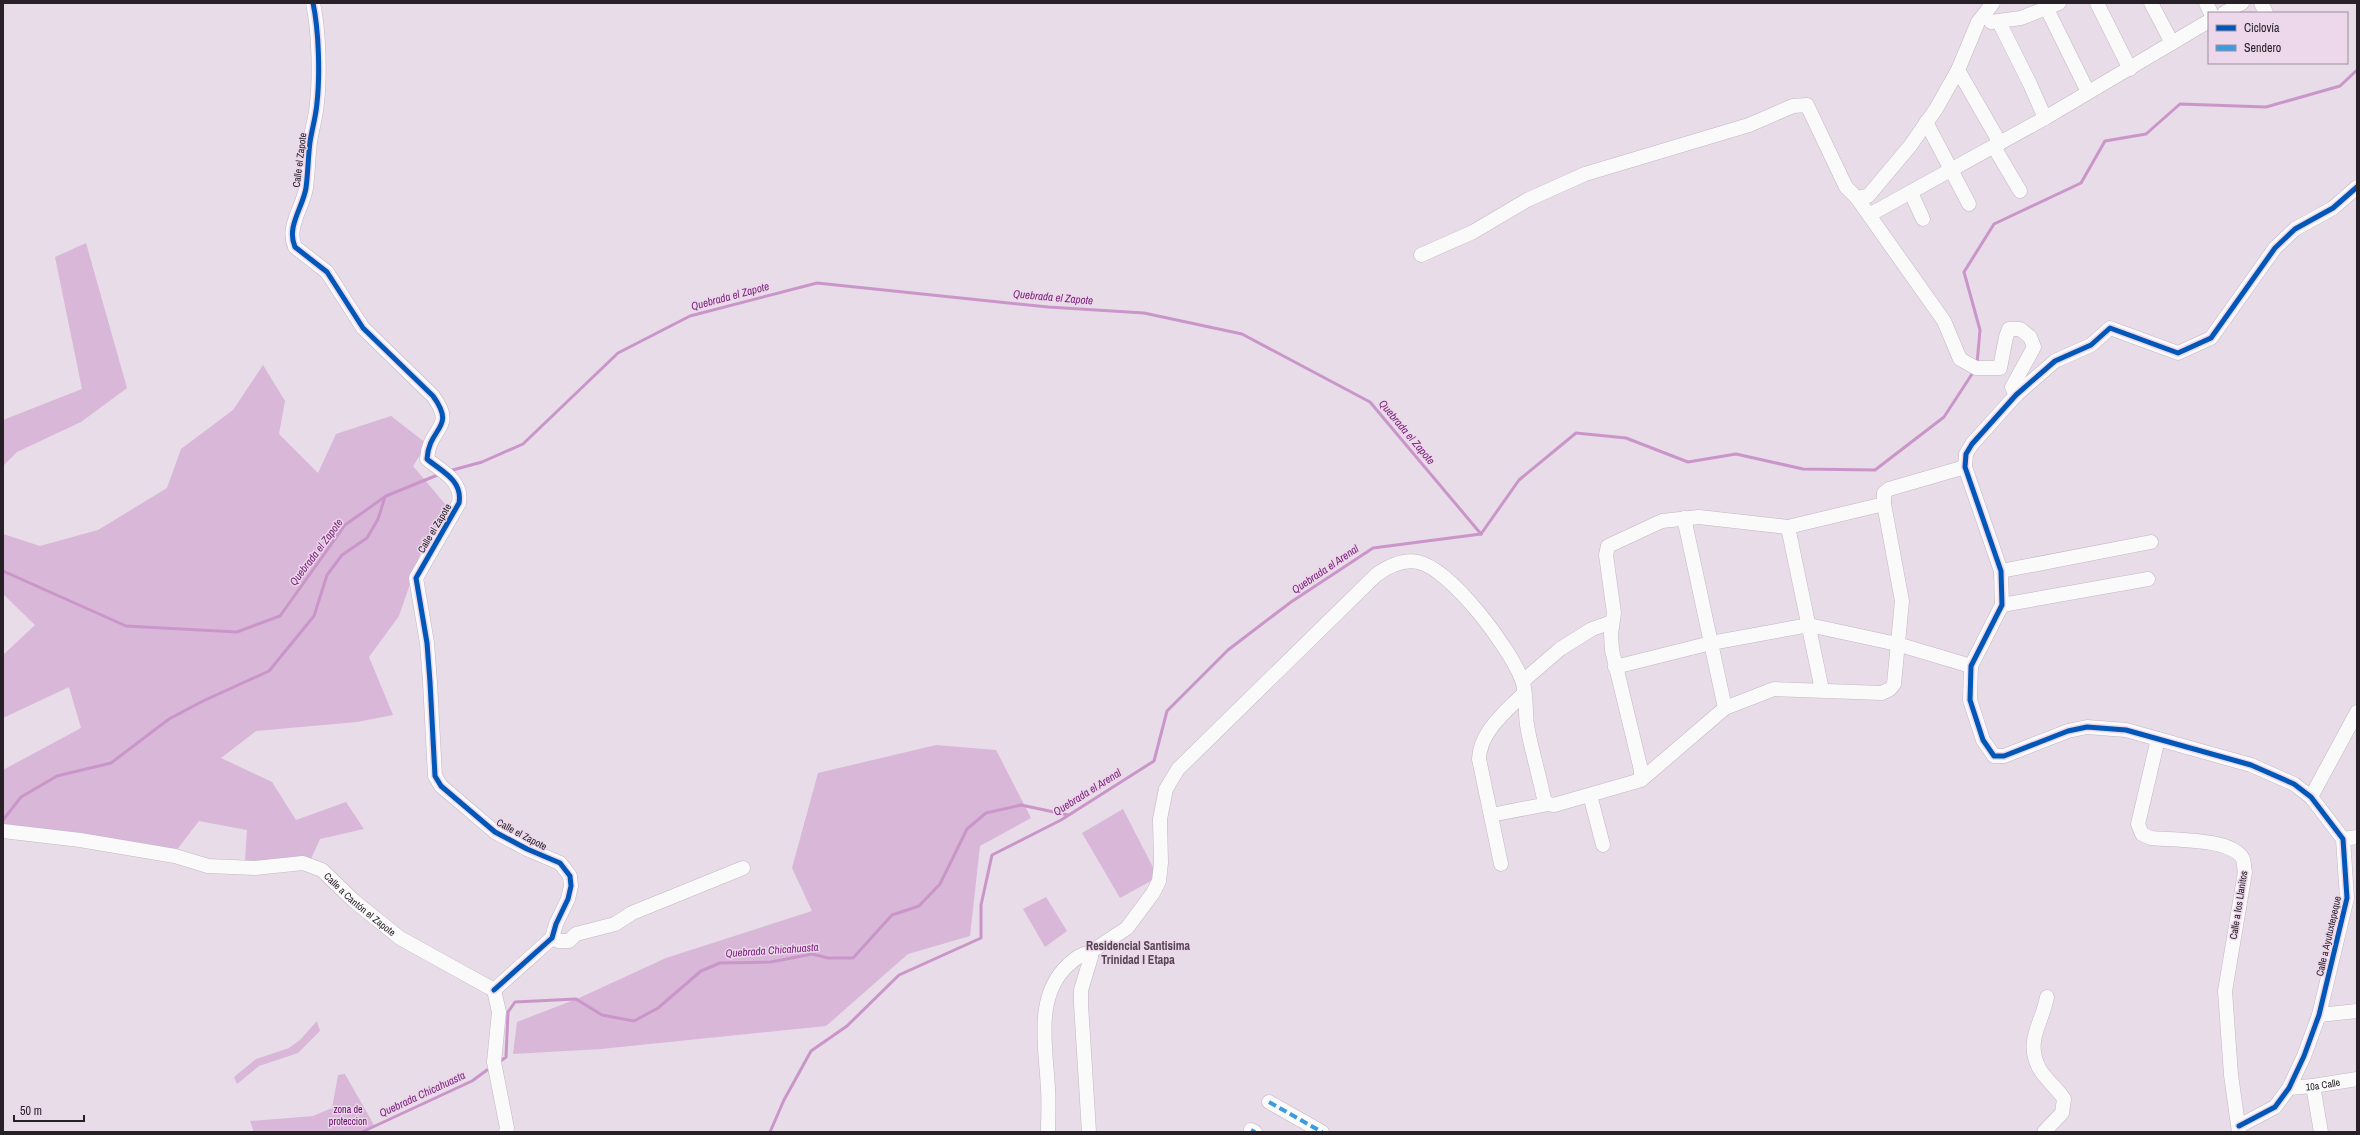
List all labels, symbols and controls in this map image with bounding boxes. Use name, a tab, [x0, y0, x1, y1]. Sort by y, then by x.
legend	[2208, 12, 2348, 64]
text: Ciclovía	[2244, 20, 2280, 36]
text: Sendero	[2244, 40, 2281, 56]
street label: Calle el Zapote	[290, 131, 309, 188]
water label: Quebrada el Zapote	[689, 279, 771, 313]
water label: Quebrada el Zapote	[1012, 287, 1094, 307]
water label: Quebrada el Zapote	[1376, 397, 1438, 467]
street label: Calle el Zapote	[415, 501, 454, 555]
water label: Quebrada el Zapote	[286, 516, 346, 588]
water label: Quebrada el Arenal	[1289, 541, 1362, 597]
water label: Quebrada el Arenal	[1050, 765, 1124, 819]
street label: Calle el Zapote	[494, 816, 550, 853]
street label: Calle a Cantón el Zapote	[321, 870, 399, 939]
street label: Calle a los Llanitos	[2227, 870, 2250, 940]
street label: Calle a Ayutuxtepeque	[2313, 894, 2344, 977]
district label: Residencial Santisima Trinidad I Etapa	[1086, 938, 1190, 968]
water label: Quebrada Chicahuasta	[725, 940, 819, 960]
water label: Quebrada Chicahuasta	[377, 1068, 467, 1120]
street label: 10a Calle	[2305, 1076, 2341, 1094]
scale bar	[14, 1097, 84, 1123]
text: 50 m	[20, 1103, 42, 1119]
park label: zona de proteccion	[329, 1103, 367, 1128]

